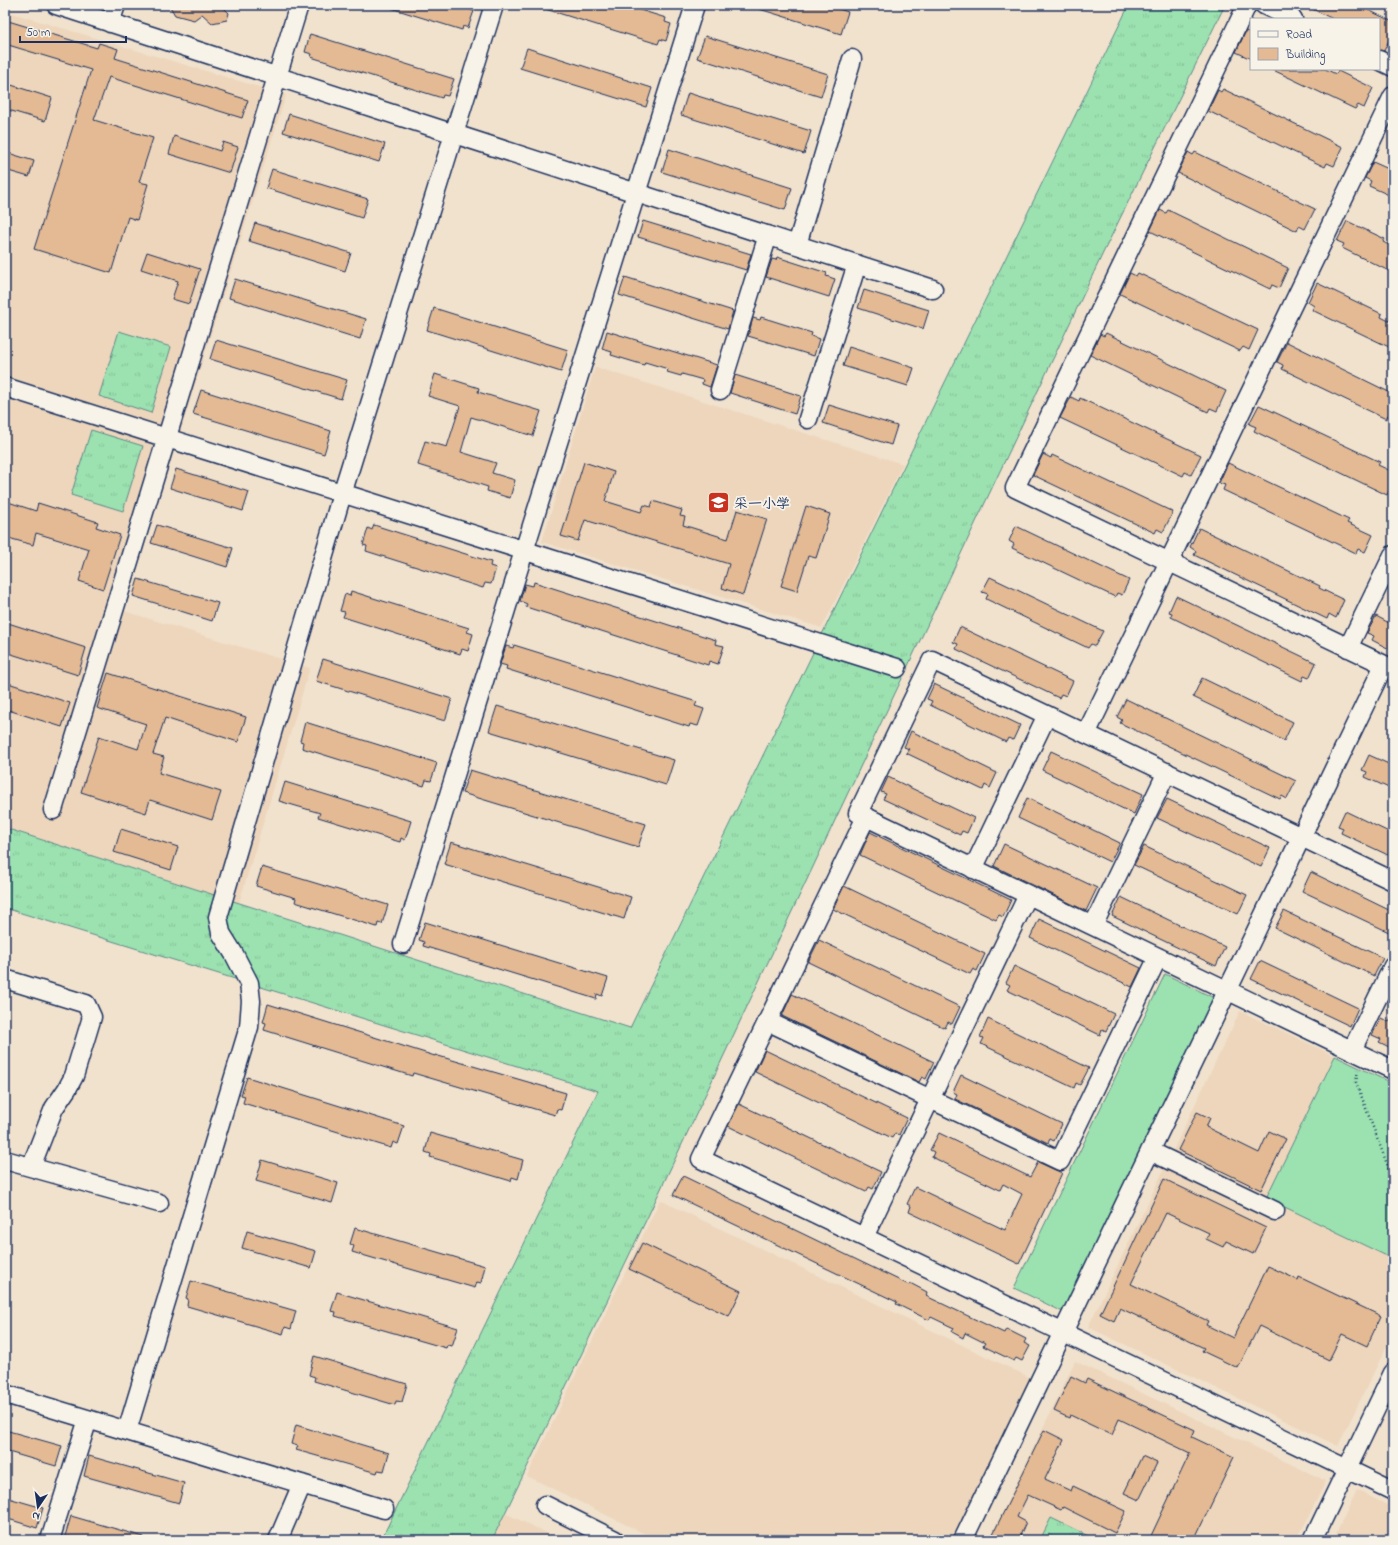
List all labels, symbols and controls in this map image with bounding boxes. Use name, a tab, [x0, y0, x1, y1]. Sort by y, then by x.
scale bar	[20, 18, 126, 44]
legend	[1250, 18, 1380, 70]
text: 50 m	[26, 24, 50, 42]
text: Road	[1286, 26, 1312, 44]
text: Building	[1285, 46, 1325, 65]
school or university icon: 采一小学	[706, 490, 732, 516]
place label: 采一小学	[734, 494, 790, 515]
north arrow	[18, 1487, 58, 1527]
text: N	[31, 1507, 41, 1524]

